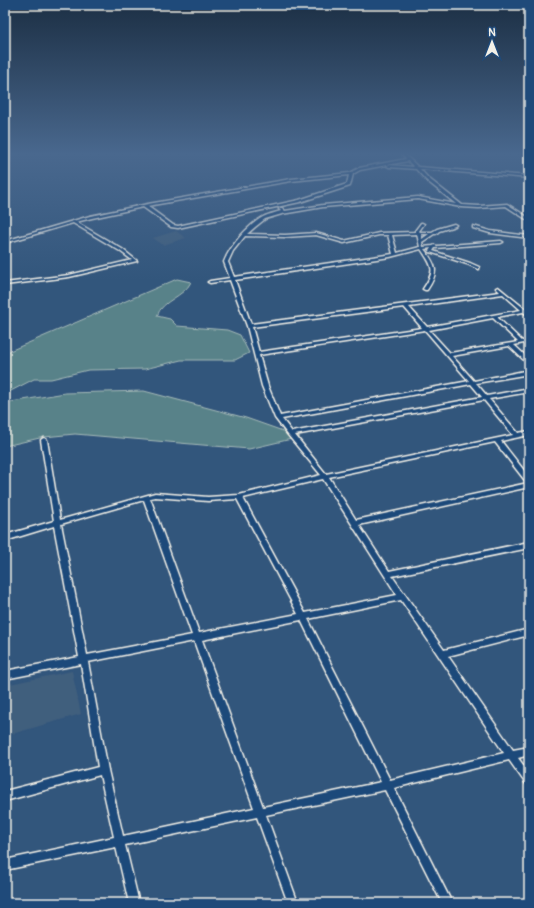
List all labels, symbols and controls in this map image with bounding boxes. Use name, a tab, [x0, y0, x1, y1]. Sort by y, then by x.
north arrow	[472, 22, 512, 62]
text: N	[488, 26, 496, 39]

